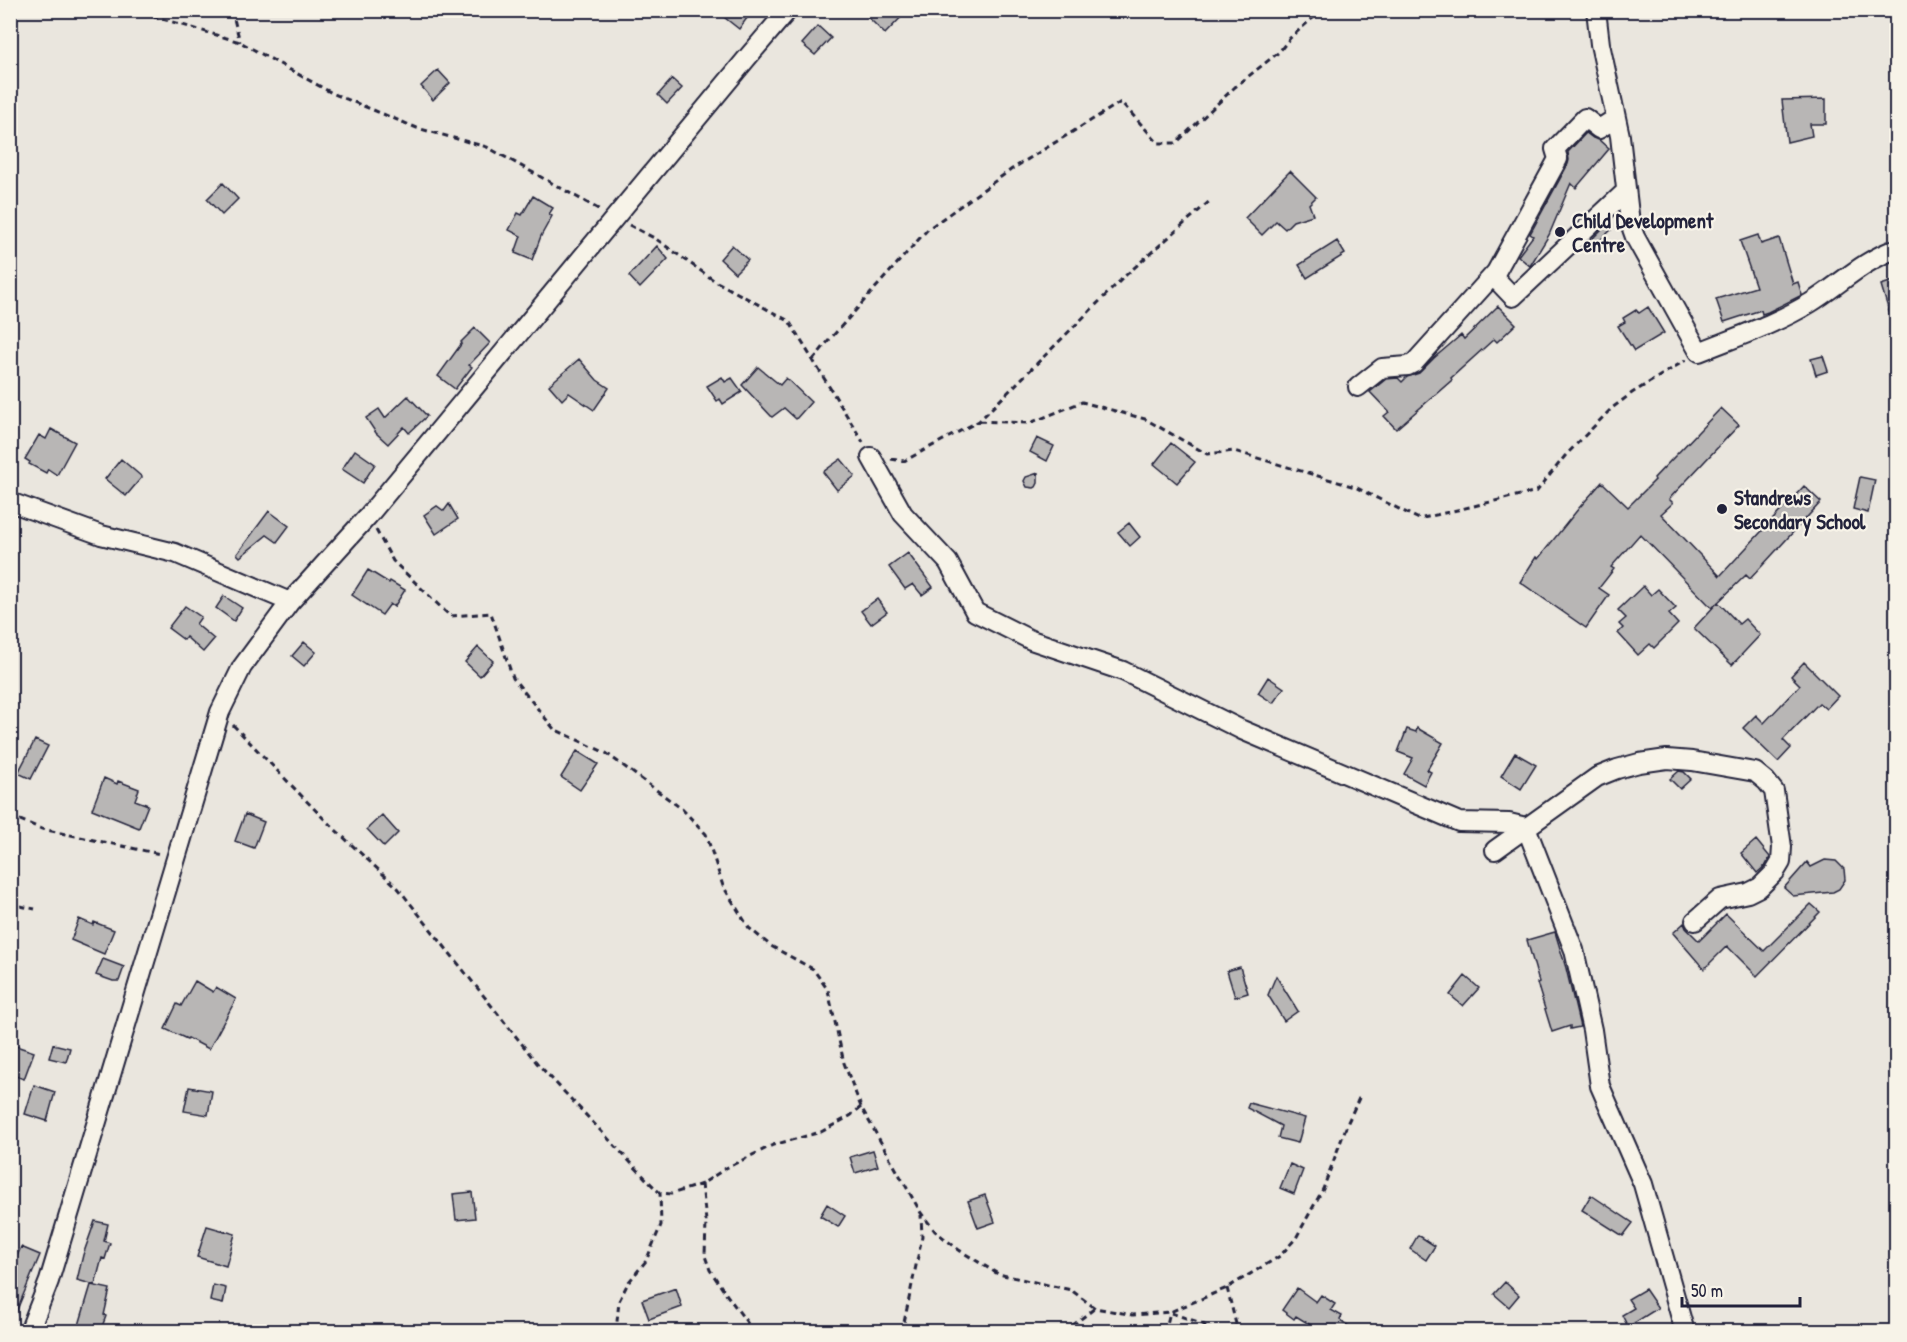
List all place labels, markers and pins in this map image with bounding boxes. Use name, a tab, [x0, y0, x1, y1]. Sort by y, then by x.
place label: Child Development Centre	[1572, 206, 1714, 259]
marker: Child Development Centre	[1553, 225, 1567, 239]
place label: Standrews Secondary School	[1734, 483, 1866, 537]
marker: Standrews Secondary School	[1715, 502, 1729, 516]

